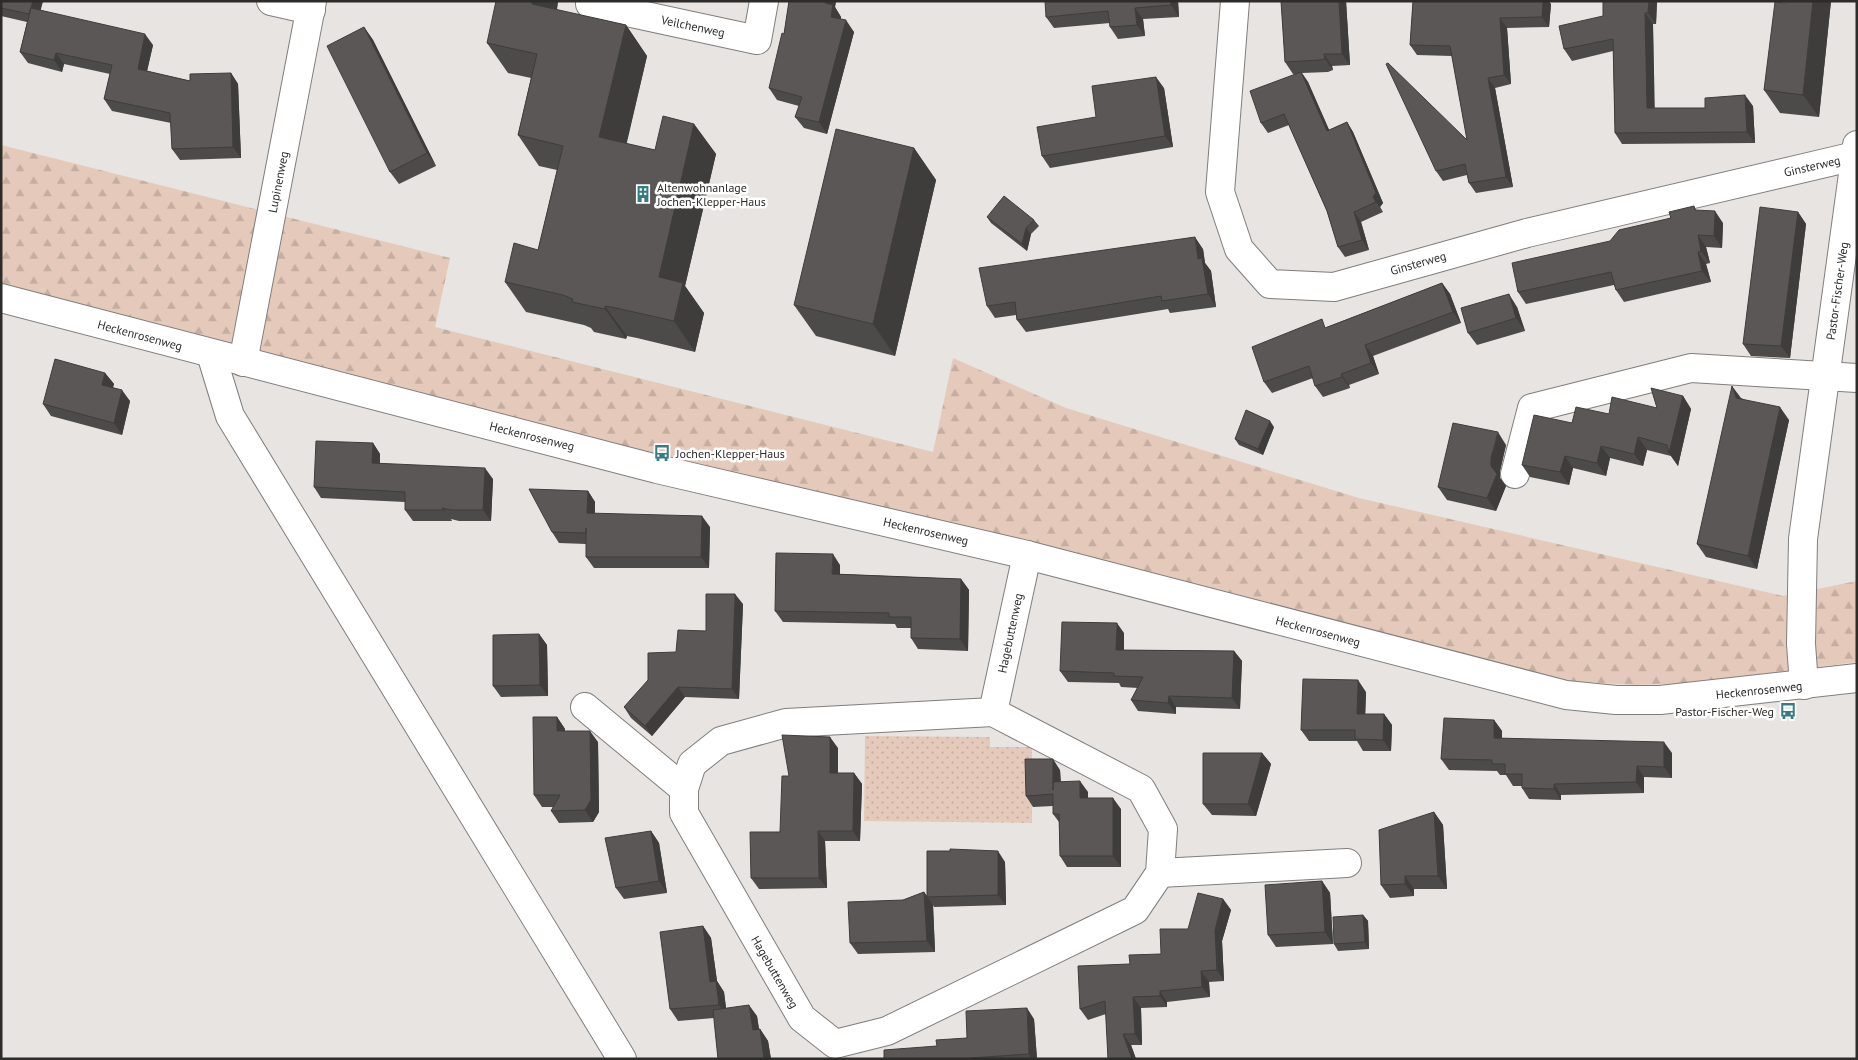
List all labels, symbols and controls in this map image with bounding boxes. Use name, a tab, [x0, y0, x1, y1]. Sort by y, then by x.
street label: Veilchenweg	[659, 12, 726, 40]
street label: Lupinenweg	[265, 150, 291, 214]
street label: Ginsterweg	[1782, 152, 1842, 180]
place label: Altenwohnanlage Jochen-Klepper-Haus	[656, 180, 766, 209]
building icon: Altenwohnanlage Jochen-Klepper-Haus	[633, 184, 653, 204]
street label: Pastor-Fischer-Weg	[1823, 241, 1851, 341]
street label: Ginsterweg	[1388, 248, 1448, 278]
street label: Heckenrosenweg	[96, 316, 184, 354]
street label: Heckenrosenweg	[488, 418, 576, 454]
bus stop icon: Jochen-Klepper-Haus	[652, 443, 672, 463]
place label: Jochen-Klepper-Haus	[675, 446, 785, 461]
street label: Heckenrosenweg	[882, 514, 970, 548]
street label: Hagebuttenweg	[994, 592, 1026, 674]
street label: Heckenrosenweg	[1274, 612, 1362, 650]
street label: Heckenrosenweg	[1715, 678, 1803, 702]
bus stop icon: Pastor-Fischer-Weg	[1778, 701, 1798, 721]
place label: Pastor-Fischer-Weg	[1675, 704, 1774, 719]
street label: Hagebuttenweg	[748, 933, 802, 1011]

